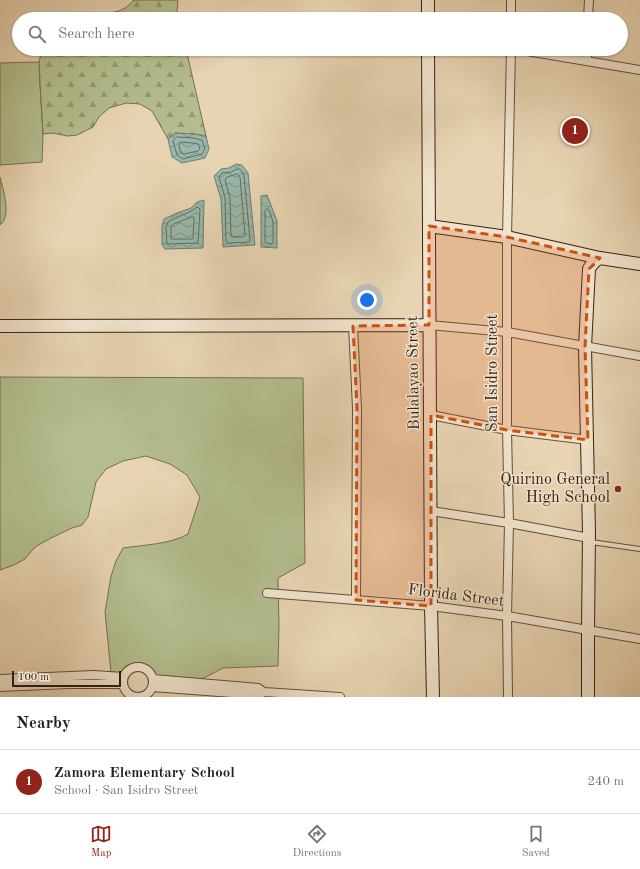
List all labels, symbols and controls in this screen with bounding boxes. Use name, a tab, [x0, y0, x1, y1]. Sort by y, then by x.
search box	[12, 12, 628, 56]
icon: search	[26, 23, 48, 45]
text: Search here	[58, 27, 135, 42]
pin: 1	[562, 116, 588, 146]
your location	[357, 290, 377, 310]
street label: San Isidro Street	[485, 313, 501, 432]
street label: Bulalayao Street	[405, 315, 423, 430]
place label: Quirino General High School	[500, 472, 610, 506]
marker: Quirino General High School	[613, 484, 623, 494]
street label: Florida Street	[407, 582, 506, 610]
scale bar	[12, 669, 121, 688]
text: 100 m	[18, 672, 49, 683]
text: Nearby	[16, 715, 71, 732]
text: Zamora Elementary School	[54, 766, 235, 781]
text: 1	[25, 775, 33, 788]
text: 240 m	[587, 775, 624, 788]
text: School · San Isidro Street	[54, 784, 198, 797]
tab: Map	[90, 823, 112, 861]
tab: Directions	[293, 823, 341, 861]
tab: Saved	[522, 823, 550, 861]

